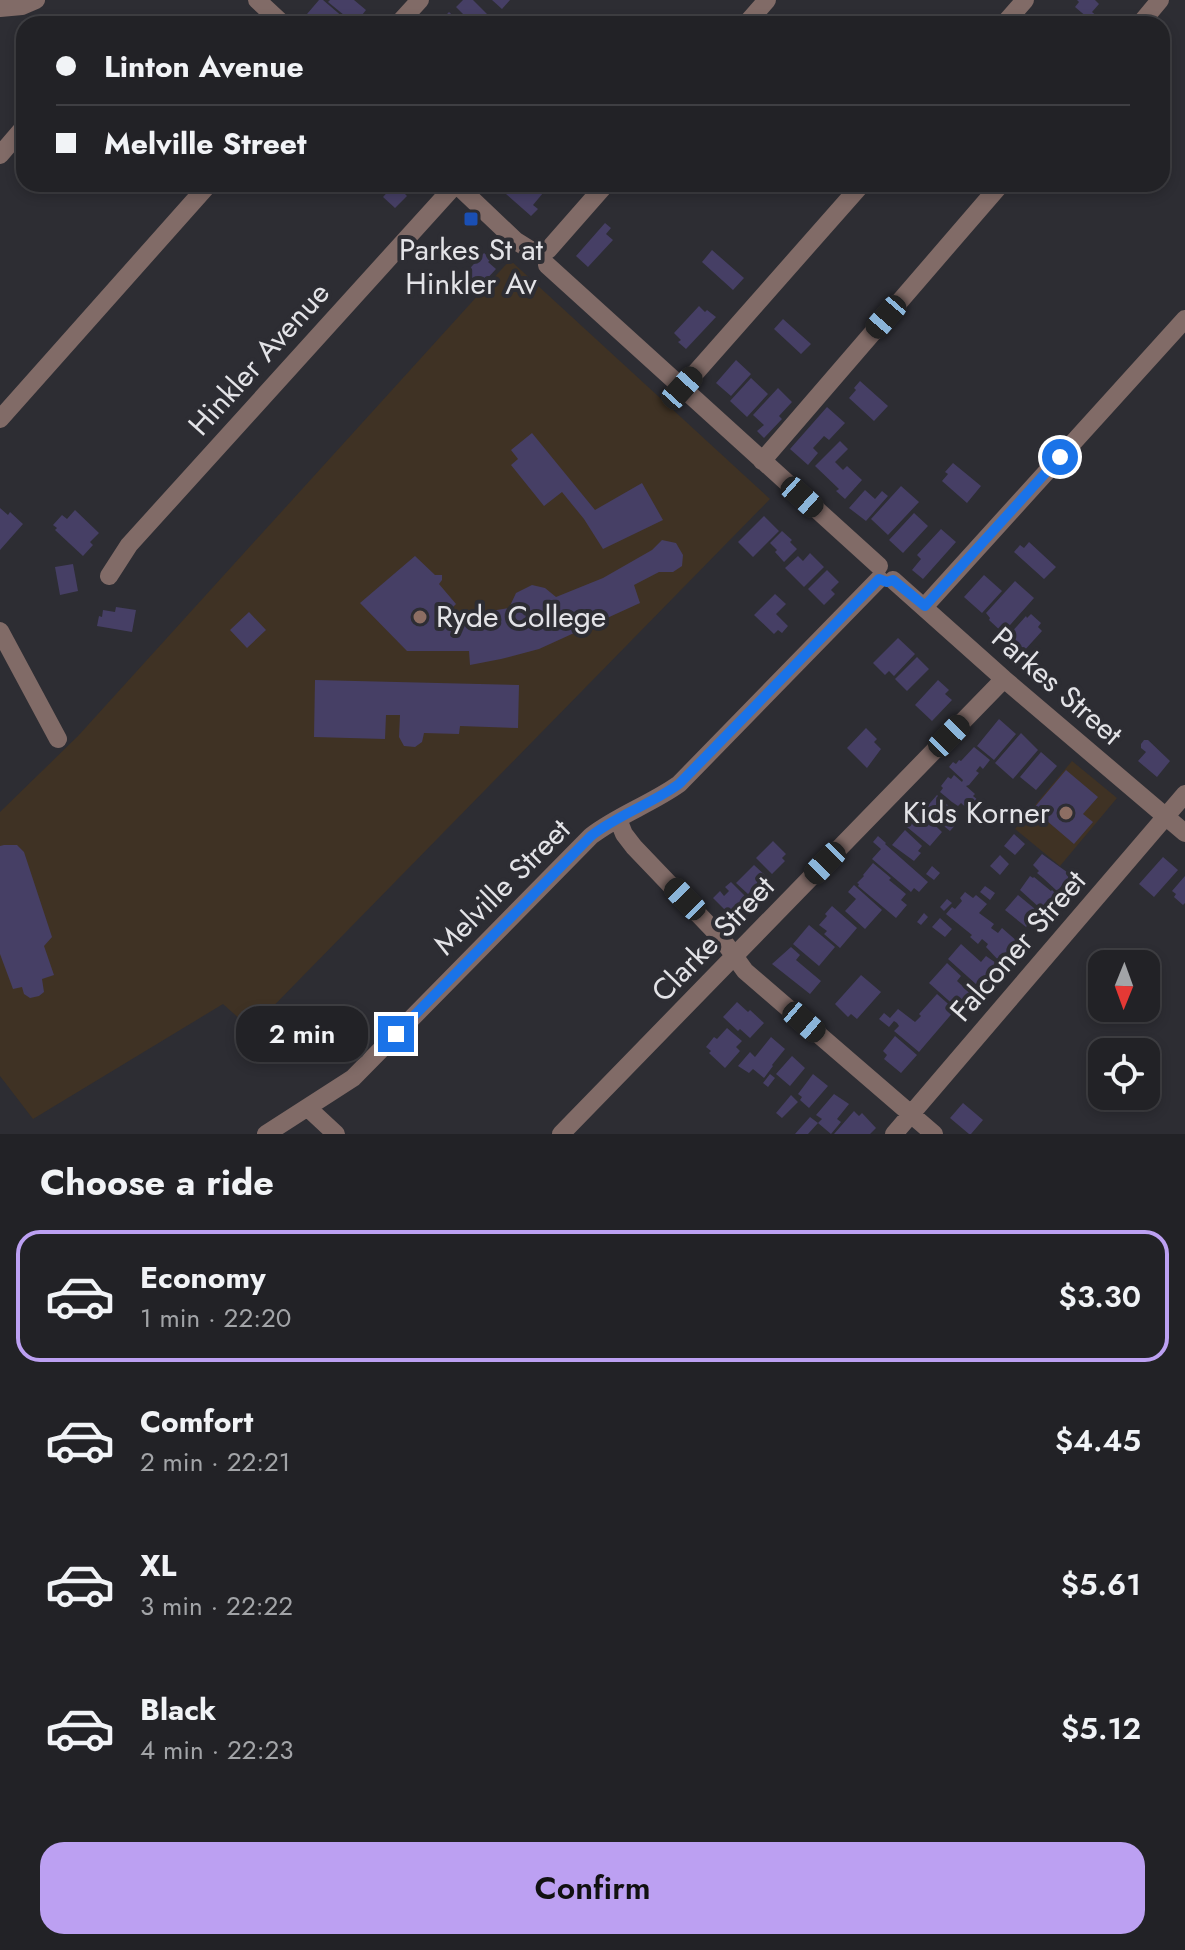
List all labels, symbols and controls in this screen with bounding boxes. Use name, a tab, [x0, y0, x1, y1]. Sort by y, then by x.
text: Linton Avenue	[104, 45, 304, 88]
text: Melville Street	[104, 122, 307, 165]
marker: Parkes St at Hinkler Av	[462, 210, 480, 228]
place label: Parkes St at Hinkler Av	[399, 228, 544, 305]
street label: Hinkler Avenue	[178, 272, 339, 445]
car	[861, 291, 911, 343]
car	[657, 362, 707, 414]
route start	[1042, 439, 1078, 475]
car	[776, 472, 828, 522]
place label: Ryde College	[436, 595, 606, 638]
marker: Ryde College	[411, 608, 429, 626]
street label: Parkes Street	[982, 617, 1133, 755]
car	[924, 710, 974, 762]
place label: Kids Korner	[903, 791, 1051, 834]
marker: Kids Korner	[1057, 804, 1075, 822]
street label: Melville Street	[424, 808, 580, 965]
car	[800, 837, 850, 889]
street label: Falconer Street	[940, 860, 1096, 1031]
street label: Clarke Street	[641, 865, 785, 1011]
car	[660, 873, 710, 925]
north arrow	[1088, 950, 1160, 1022]
map controls	[1088, 950, 1160, 1110]
car	[778, 997, 830, 1047]
callout: 2 min	[236, 1006, 368, 1062]
text: 2 min	[269, 1015, 335, 1053]
route end	[378, 1016, 414, 1052]
button: locate	[1088, 1038, 1160, 1110]
text: Choose a ride	[40, 1156, 274, 1208]
text: Economy	[140, 1256, 266, 1299]
icon: car	[44, 1260, 116, 1332]
text: $3.30	[1059, 1275, 1141, 1318]
text: 1 min · 22:20	[140, 1299, 291, 1337]
text: Comfort	[140, 1400, 253, 1443]
icon: car	[44, 1404, 116, 1476]
text: $4.45	[1055, 1419, 1141, 1462]
text: 2 min · 22:21	[140, 1443, 291, 1481]
text: XL	[140, 1544, 176, 1587]
icon: car	[44, 1548, 116, 1620]
text: $5.61	[1061, 1563, 1141, 1606]
text: 3 min · 22:22	[140, 1587, 293, 1625]
text: Black	[140, 1688, 216, 1731]
icon: car	[44, 1692, 116, 1764]
text: $5.12	[1061, 1707, 1141, 1750]
text: 4 min · 22:23	[140, 1731, 293, 1769]
button: Confirm	[40, 1842, 1145, 1934]

